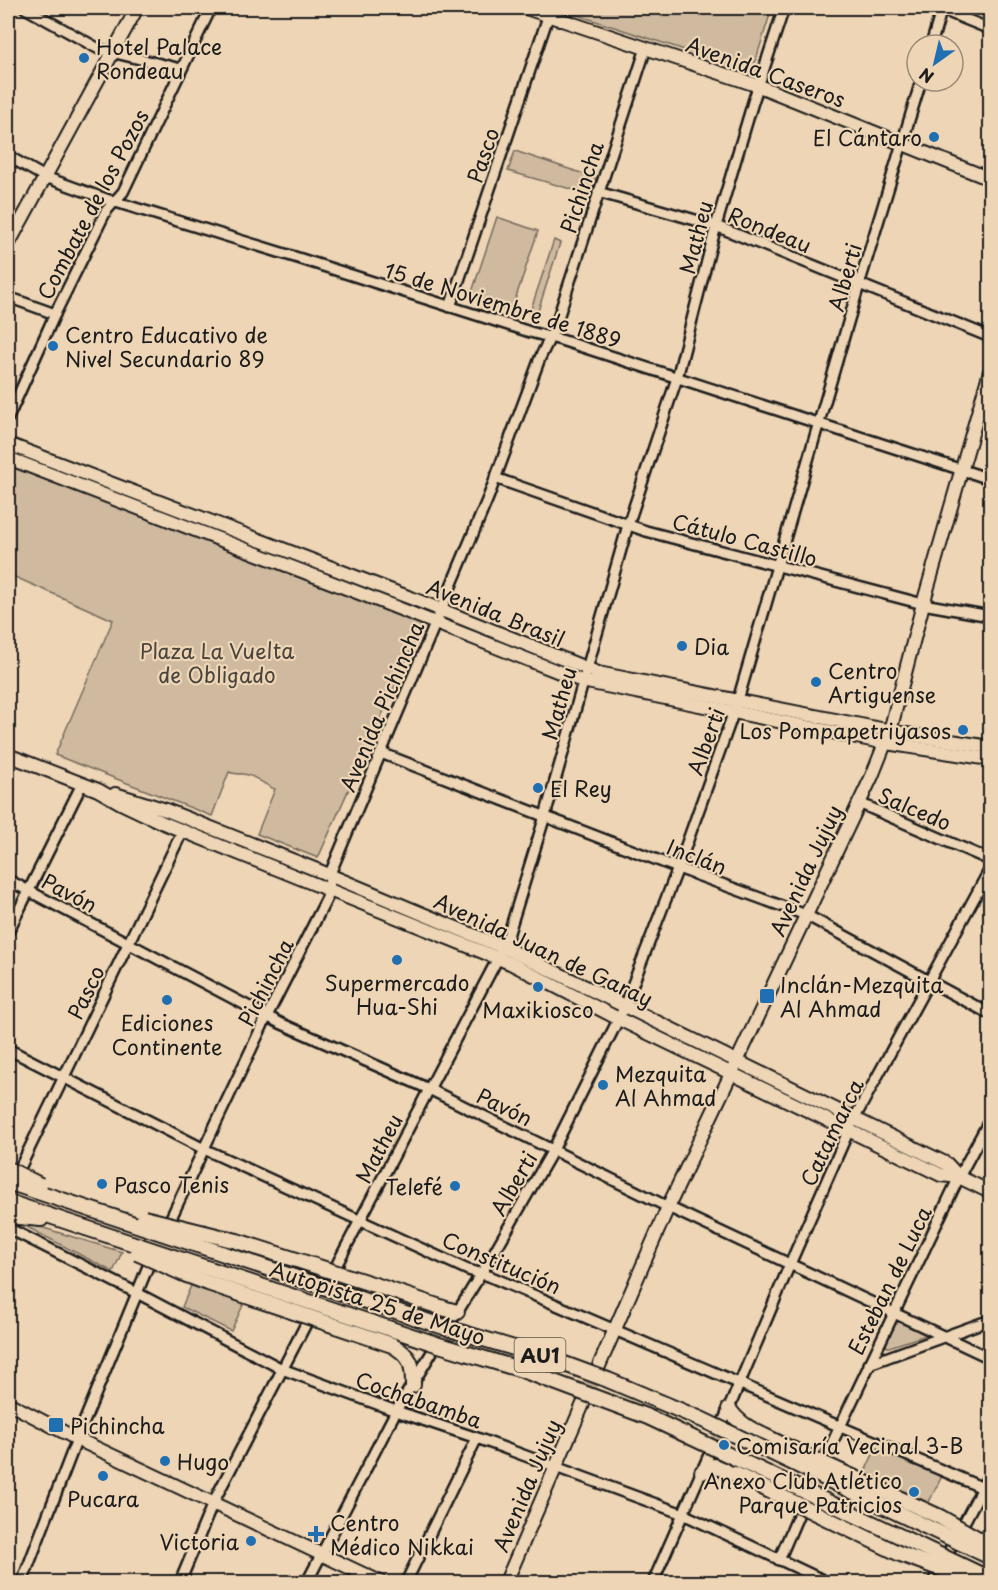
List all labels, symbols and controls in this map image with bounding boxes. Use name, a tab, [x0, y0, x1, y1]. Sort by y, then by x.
street label: Avenida Caseros	[682, 27, 850, 115]
place label: Hotel Palace Rondeau	[96, 30, 222, 86]
north arrow	[905, 33, 965, 93]
marker: Hotel Palace Rondeau	[77, 51, 91, 65]
text: N	[914, 63, 938, 90]
street label: Combate de los Pozos	[28, 103, 156, 305]
place label: El Cántaro	[813, 121, 922, 153]
street label: Pasco	[458, 123, 506, 187]
marker: El Cántaro	[927, 130, 941, 144]
street label: Pichincha	[551, 137, 611, 237]
street label: Matheu	[670, 197, 720, 277]
street label: Rondeau	[723, 198, 817, 260]
street label: Alberti	[819, 239, 869, 315]
street label: 15 de Noviembre de 1889	[381, 253, 625, 355]
place label: Centro Educativo de Nivel Secundario 89	[65, 318, 268, 374]
marker: Centro Educativo de Nivel Secundario 89	[46, 339, 60, 353]
street label: Cátulo Castillo	[669, 504, 821, 574]
street label: Avenida Brasil	[422, 570, 570, 654]
street label: Avenida Pichincha	[331, 616, 431, 796]
place label: Dia	[694, 630, 729, 662]
park label: Plaza La Vuelta de Obligado	[140, 634, 294, 690]
marker: Dia	[675, 639, 689, 653]
place label: Centro Artiguense	[828, 654, 936, 710]
street label: Matheu	[532, 663, 584, 743]
marker: Centro Artiguense	[809, 675, 823, 689]
street label: Alberti	[678, 703, 732, 779]
place label: Los Pompapetriyasos	[739, 714, 951, 746]
marker: Los Pompapetriyasos	[956, 723, 970, 737]
place label: El Rey	[550, 772, 612, 804]
street label: Salcedo	[874, 778, 956, 838]
marker: El Rey	[531, 781, 545, 795]
street label: Avenida Jujuy	[761, 799, 849, 941]
street label: Inclán	[662, 830, 732, 882]
street label: Pavón	[37, 864, 103, 920]
street label: Avenida Juan de Garay	[429, 884, 659, 1014]
street label: Pichincha	[229, 933, 301, 1031]
marker: Supermercado Hua-Shi	[390, 953, 404, 967]
street label: Pasco	[58, 960, 112, 1024]
place label: Supermercado Hua-Shi	[325, 966, 469, 1022]
place label: Inclán-Mezquita Al Ahmad	[780, 968, 944, 1024]
marker: Maxikiosco	[531, 980, 545, 994]
marker: Inclán-Mezquita Al Ahmad	[758, 987, 776, 1005]
marker: Ediciones Continente	[160, 993, 174, 1007]
place label: Maxikiosco	[482, 993, 594, 1025]
place label: Ediciones Continente	[111, 1006, 223, 1062]
place label: Mezquita Al Ahmad	[615, 1057, 716, 1113]
street label: Catamarca	[791, 1072, 871, 1191]
marker: Mezquita Al Ahmad	[596, 1078, 610, 1092]
street label: Pavón	[472, 1079, 538, 1133]
street label: Matheu	[346, 1107, 410, 1189]
street label: Alberti	[482, 1145, 544, 1221]
place label: Pasco Tenis	[114, 1168, 229, 1200]
place label: Telefé	[386, 1170, 443, 1202]
marker: Pasco Tenis	[95, 1177, 109, 1191]
marker: Telefé	[448, 1179, 462, 1193]
street label: Esteban de Luca	[839, 1200, 939, 1360]
street label: Constitución	[438, 1223, 566, 1301]
street label: Autopista 25 de Mayo	[266, 1252, 490, 1352]
road number: AU1	[514, 1338, 566, 1372]
street label: Cochabamba	[352, 1362, 486, 1436]
place label: Pichincha	[70, 1409, 165, 1441]
street label: Avenida Jujuy	[484, 1414, 568, 1556]
marker: Pichincha	[47, 1416, 65, 1434]
place label: Comisaría Vecinal 3-B	[736, 1429, 963, 1461]
marker: Comisaría Vecinal 3-B	[717, 1438, 731, 1452]
place label: Hugo	[177, 1445, 229, 1477]
marker: Hugo	[158, 1454, 172, 1468]
place label: Anexo Club Atlético Parque Patricios	[703, 1464, 902, 1520]
marker: Pucara	[96, 1469, 110, 1483]
place label: Pucara	[67, 1482, 140, 1514]
marker: Anexo Club Atlético Parque Patricios	[907, 1485, 921, 1499]
place label: Centro Médico Nikkai	[330, 1506, 474, 1562]
place label: Victoria	[159, 1525, 240, 1557]
marker: Centro Médico Nikkai	[307, 1525, 325, 1543]
marker: Victoria	[244, 1534, 258, 1548]

